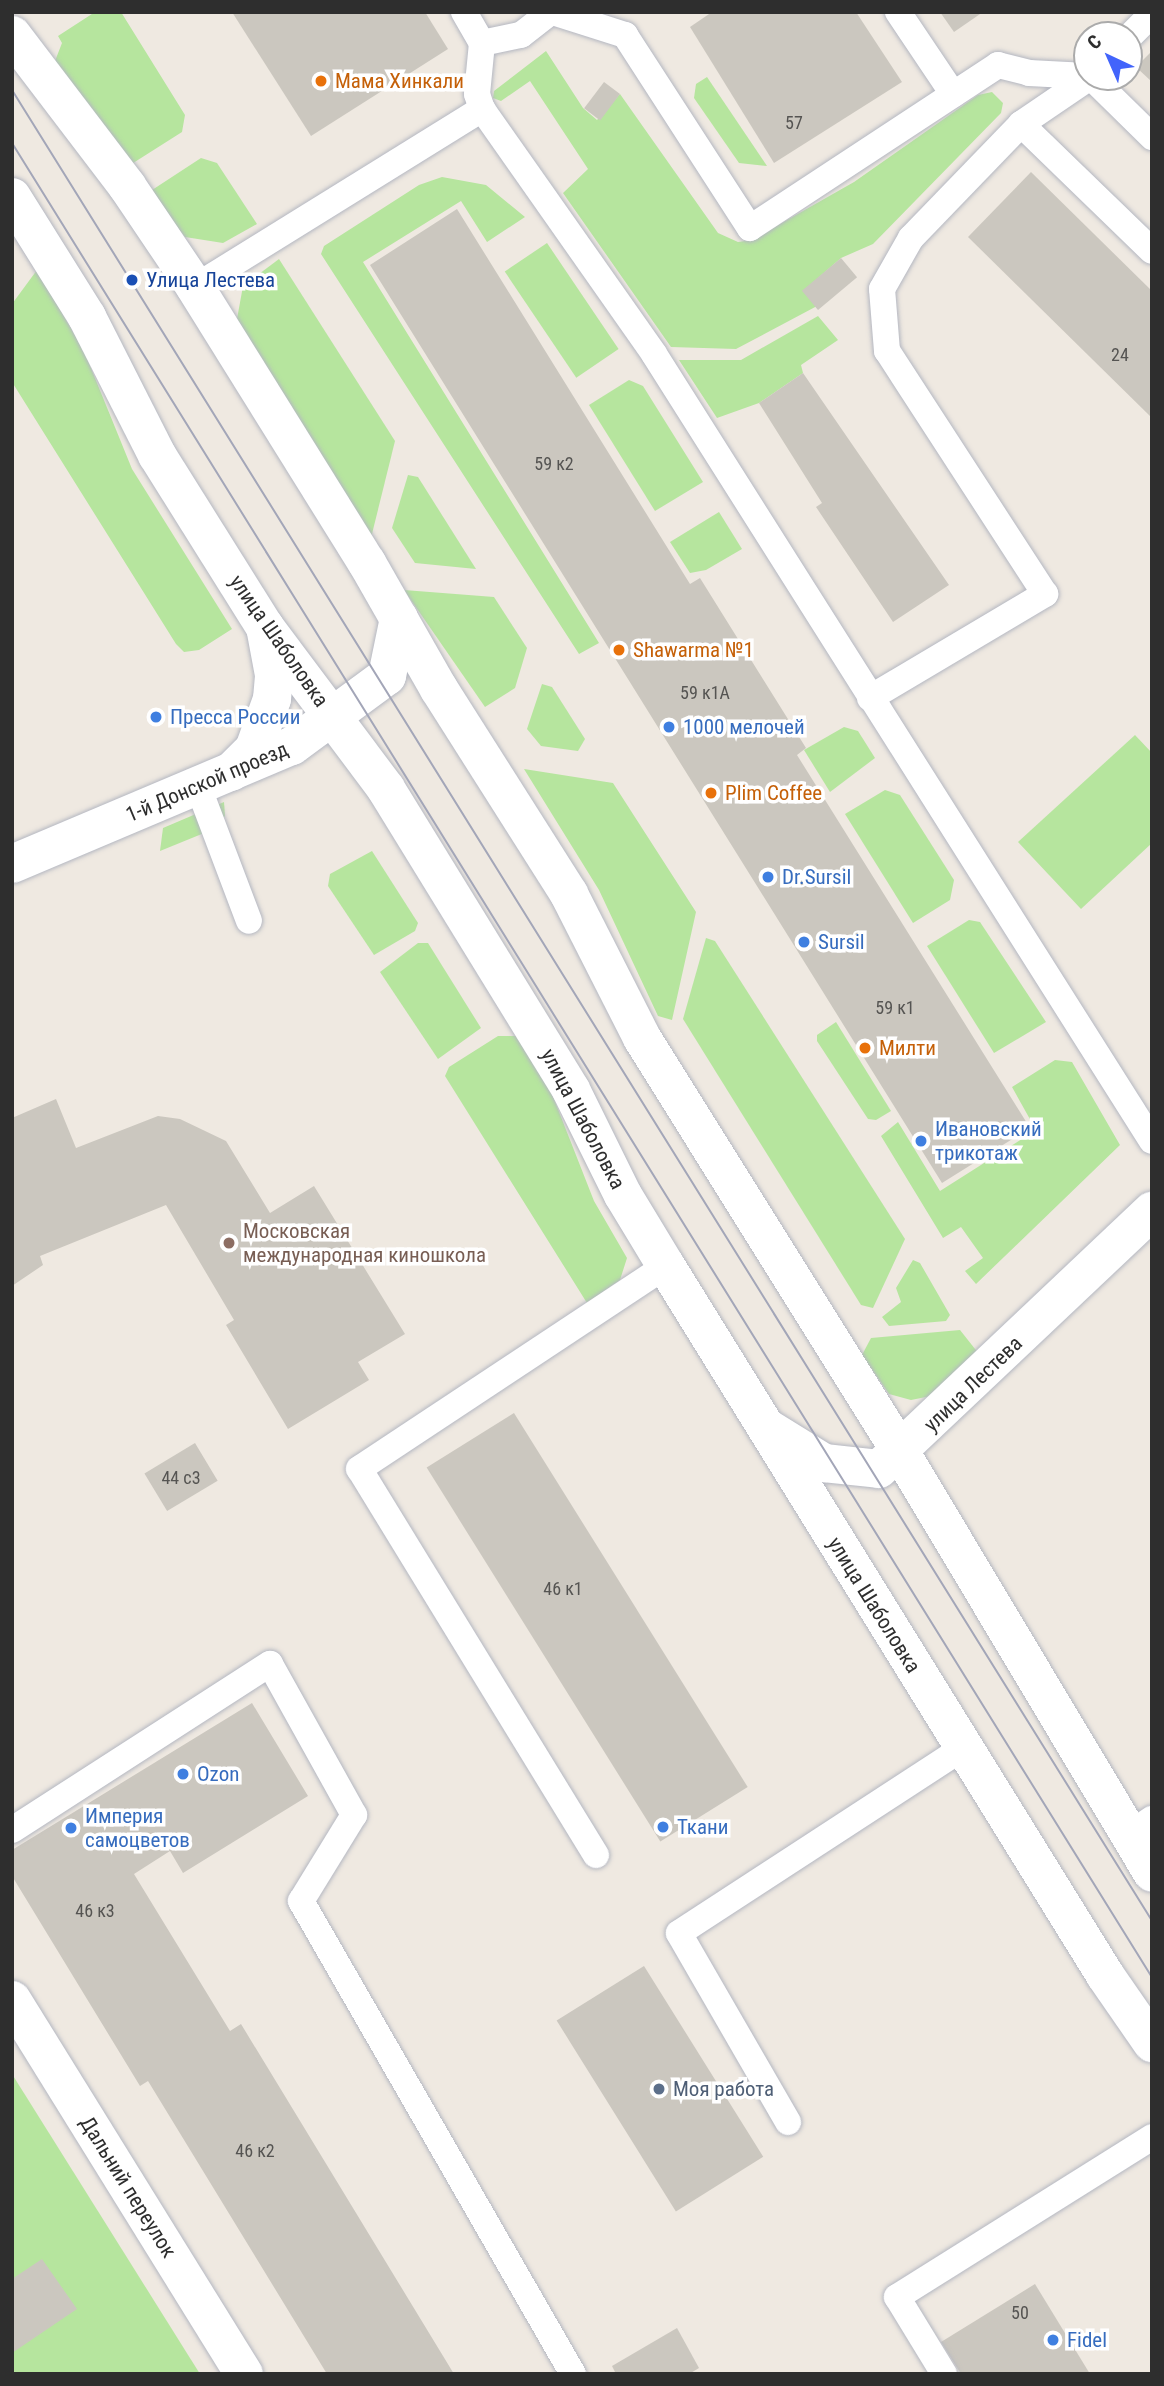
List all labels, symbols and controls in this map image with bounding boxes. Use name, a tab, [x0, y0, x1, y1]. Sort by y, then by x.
north arrow	[1073, 21, 1143, 91]
text: С	[1083, 30, 1106, 54]
place label: Мама Хинкали	[335, 68, 464, 94]
marker: Мама Хинкали	[313, 73, 329, 89]
house number: 57	[785, 112, 803, 134]
place label: Улица Лестева	[146, 267, 275, 293]
marker: Улица Лестева	[124, 272, 140, 288]
house number: 24	[1111, 344, 1129, 366]
house number: 59 к2	[534, 453, 574, 475]
street label: улица Шаболовка	[224, 570, 334, 712]
place label: Shawarma №1	[633, 637, 754, 663]
marker: Shawarma №1	[611, 642, 627, 658]
house number: 59 к1А	[680, 682, 730, 704]
place label: Пресса России	[170, 704, 300, 730]
marker: Пресса России	[148, 709, 164, 725]
place label: 1000 мелочей	[683, 714, 805, 740]
marker: 1000 мелочей	[661, 719, 677, 735]
street label: 1-й Донской проезд	[122, 736, 292, 828]
place label: Plim Coffee	[725, 780, 822, 806]
marker: Plim Coffee	[703, 785, 719, 801]
place label: Dr.Sursil	[782, 864, 851, 890]
marker: Dr.Sursil	[760, 869, 776, 885]
place label: Sursil	[818, 929, 865, 955]
marker: Sursil	[796, 934, 812, 950]
house number: 59 к1	[875, 997, 915, 1019]
place label: Милти	[879, 1035, 936, 1061]
marker: Милти	[857, 1040, 873, 1056]
street label: улица Шаболовка	[535, 1045, 631, 1193]
place label: Ивановский трикотаж	[935, 1116, 1042, 1166]
marker: Ивановский трикотаж	[913, 1133, 929, 1149]
place label: Московская международная киношкола	[243, 1218, 486, 1268]
marker: Московская международная киношкола	[221, 1235, 237, 1251]
street label: улица Лестева	[919, 1331, 1027, 1437]
house number: 44 с3	[161, 1467, 201, 1489]
street label: улица Шаболовка	[822, 1532, 926, 1678]
house number: 46 к1	[543, 1578, 583, 1600]
place label: Ozon	[197, 1761, 239, 1787]
marker: Ozon	[175, 1766, 191, 1782]
place label: Империя самоцветов	[85, 1803, 190, 1853]
place label: Ткани	[677, 1814, 728, 1840]
marker: Ткани	[655, 1819, 671, 1835]
marker: Империя самоцветов	[63, 1820, 79, 1836]
house number: 46 к3	[75, 1900, 115, 1922]
place label: Моя работа	[673, 2076, 774, 2102]
marker: Моя работа	[651, 2081, 667, 2097]
street label: Дальний переулок	[74, 2112, 182, 2262]
house number: 46 к2	[235, 2140, 275, 2162]
house number: 50	[1011, 2302, 1029, 2324]
place label: Fidel	[1067, 2327, 1107, 2353]
marker: Fidel	[1045, 2332, 1061, 2348]

